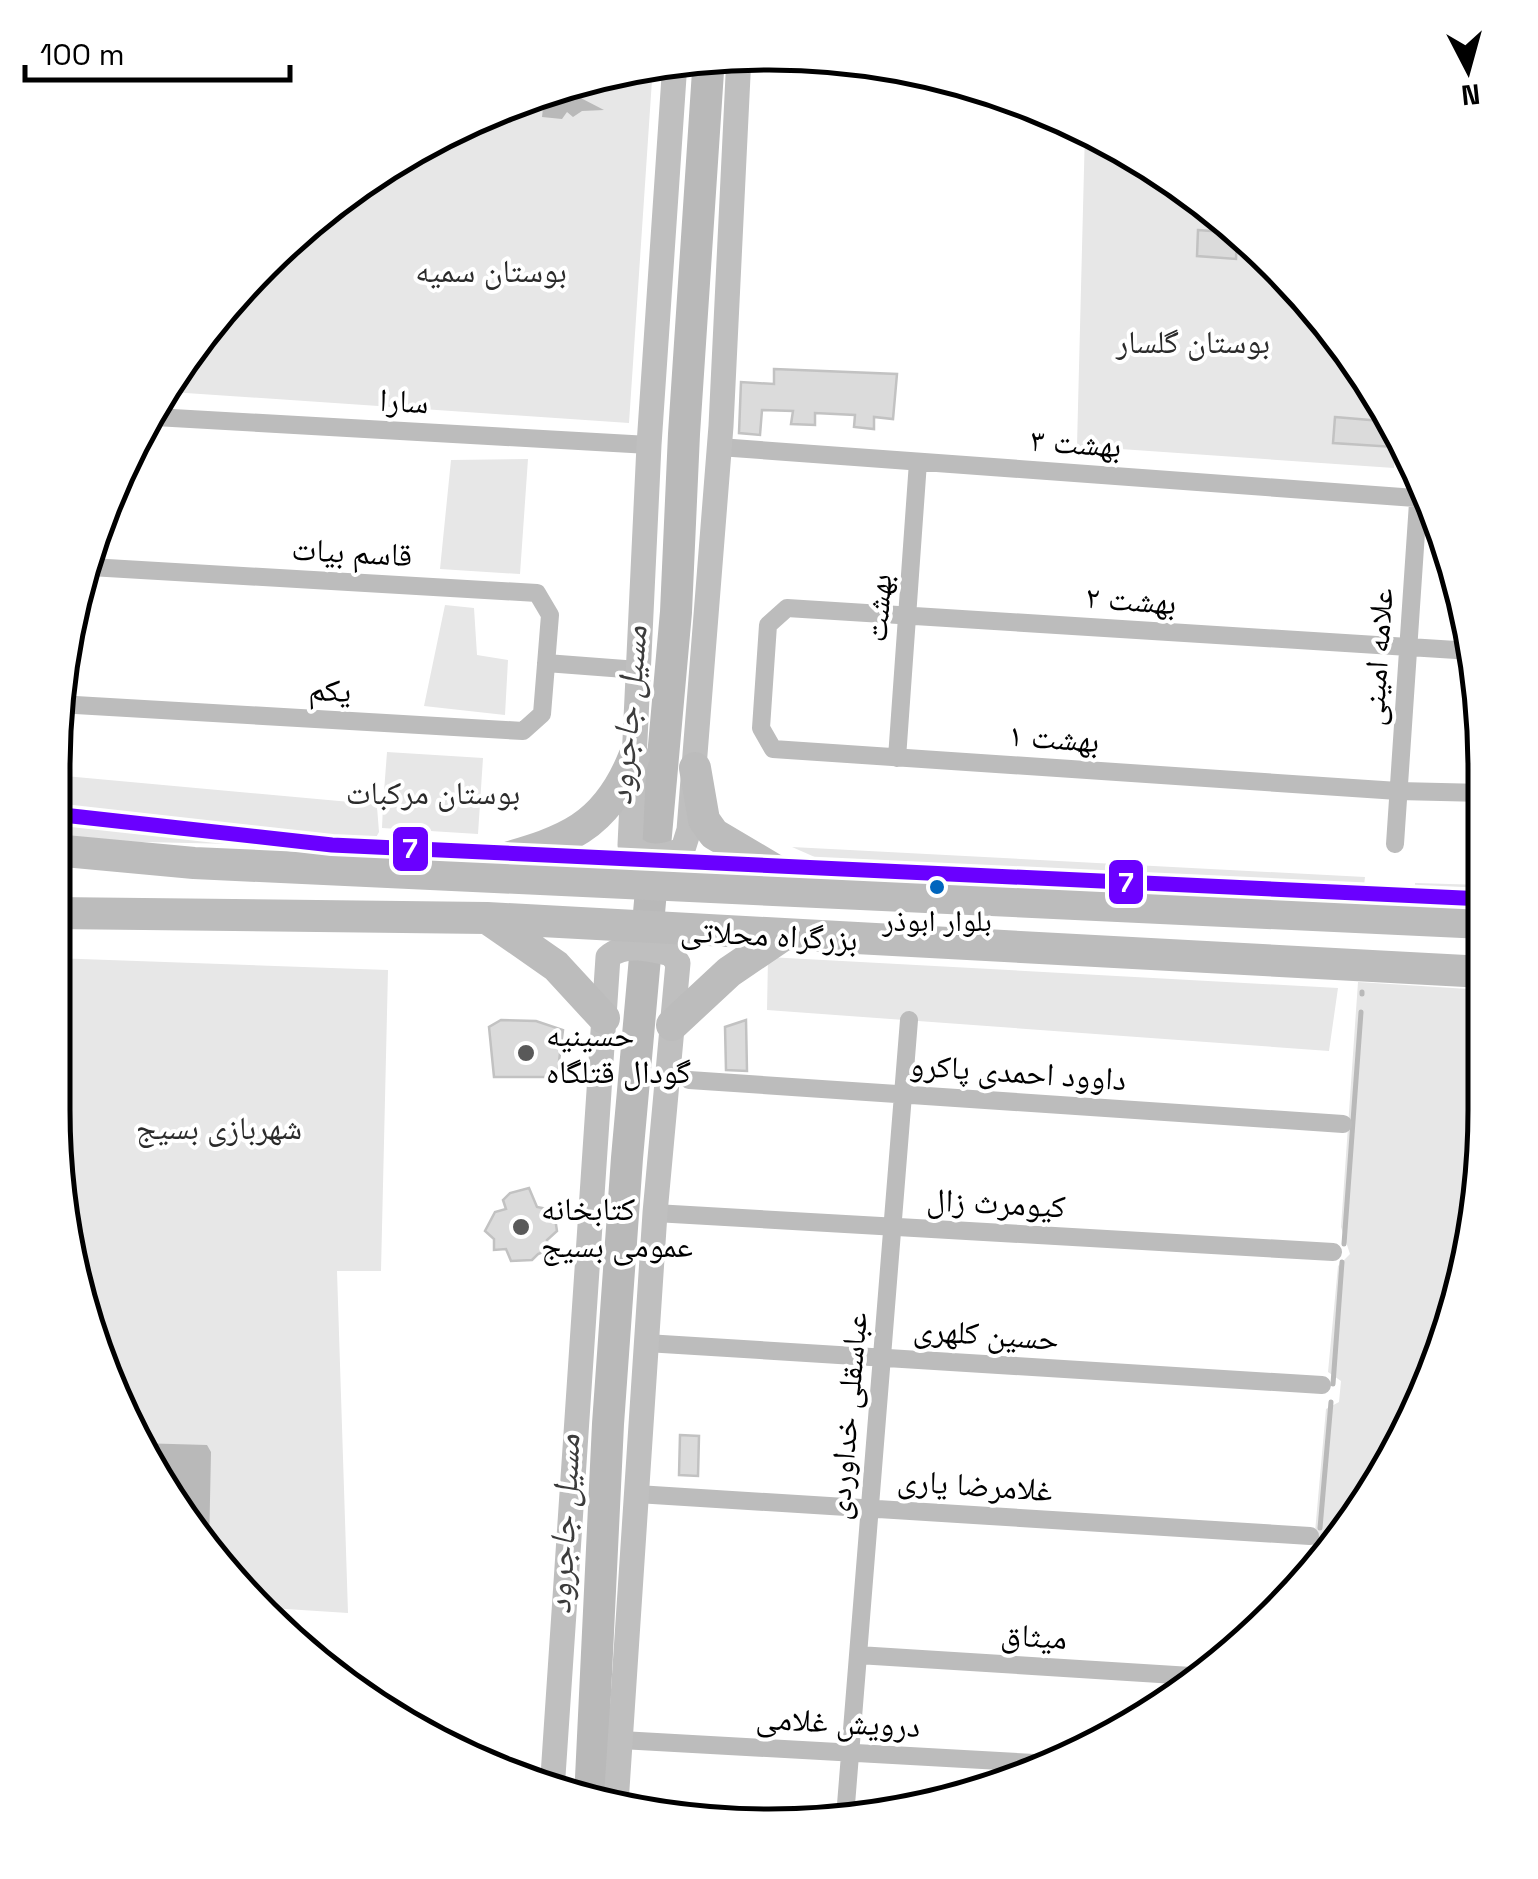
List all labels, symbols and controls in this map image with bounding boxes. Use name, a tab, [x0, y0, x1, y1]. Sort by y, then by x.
scale bar	[25, 20, 290, 82]
north arrow	[1418, 20, 1518, 120]
text: 100 m	[40, 35, 125, 74]
text: N	[1459, 76, 1482, 114]
park label: بوستان سمیه	[415, 251, 567, 291]
park label: بوستان گلسار	[1115, 322, 1270, 362]
street label: سارا	[378, 380, 430, 422]
street label: بهشت ۳	[1029, 420, 1123, 466]
street label: قاسم بیات	[291, 529, 413, 576]
street label: بهشت	[856, 573, 900, 643]
street label: بهشت ۲	[1084, 577, 1178, 623]
street label: علامه امینی	[1352, 587, 1402, 727]
water label: مسیل جاجرود	[597, 623, 657, 806]
street label: یکم	[308, 669, 352, 712]
street label: بهشت ۱	[1007, 715, 1101, 761]
park label: بوستان مرکبات	[346, 773, 520, 813]
line badge: 7	[391, 825, 430, 873]
text: 7	[402, 830, 418, 866]
line badge: 7	[1107, 858, 1145, 906]
text: 7	[1118, 864, 1134, 900]
marker: بلوار ابوذر	[927, 877, 947, 897]
place label: بلوار ابوذر	[881, 901, 992, 940]
street label: بزرگراه محلاتی	[679, 910, 859, 960]
place label: حسینیه گودال قتلگاه	[546, 1015, 691, 1092]
marker: حسینیه گودال قتلگاه	[515, 1042, 537, 1064]
street label: داوود احمدی پاکرو	[908, 1044, 1128, 1100]
park label: شهربازی بسیج	[136, 1108, 302, 1148]
street label: کیومرث زال	[925, 1179, 1067, 1227]
place label: کتابخانه عمومی بسیج	[541, 1189, 693, 1266]
marker: کتابخانه عمومی بسیج	[510, 1216, 532, 1238]
street label: حسین کلهری	[912, 1309, 1060, 1359]
street label: عباسقلی خداوردی	[818, 1310, 876, 1522]
water label: مسیل جاجرود	[536, 1433, 590, 1615]
street label: غلامرضا یاری	[896, 1460, 1054, 1510]
street label: میثاق	[999, 1614, 1069, 1658]
street label: درویش غلامی	[755, 1698, 921, 1746]

